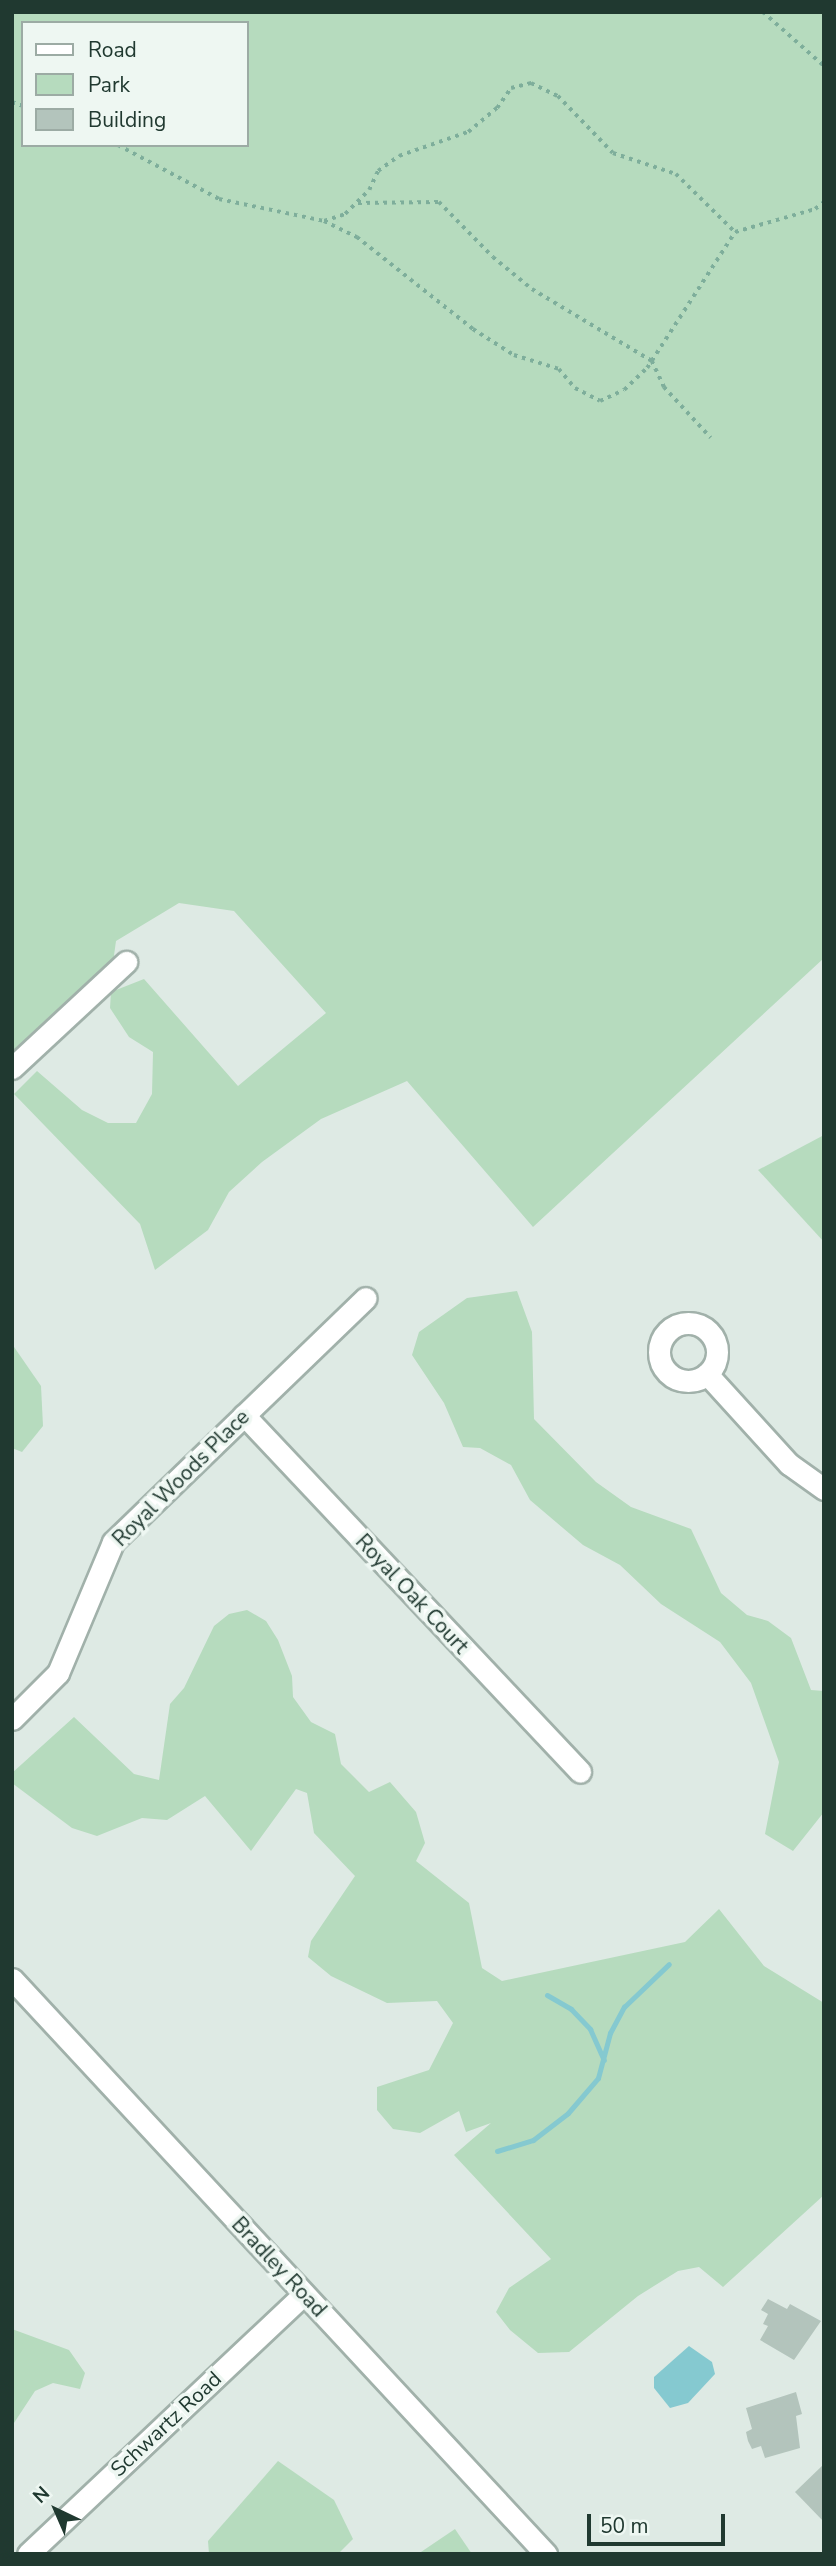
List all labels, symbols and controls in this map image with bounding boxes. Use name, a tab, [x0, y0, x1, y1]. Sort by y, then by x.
legend	[21, 21, 248, 147]
text: Road	[88, 36, 137, 64]
text: Park	[88, 71, 130, 99]
text: Building	[88, 106, 166, 134]
street label: Royal Woods Place	[107, 1404, 255, 1552]
street label: Royal Oak Court	[350, 1529, 474, 1659]
street label: Bradley Road	[226, 2212, 332, 2322]
street label: Schwartz Road	[105, 2366, 227, 2482]
north arrow	[21, 2475, 91, 2545]
text: N	[27, 2481, 56, 2509]
scale bar	[591, 2500, 729, 2544]
text: 50 m	[600, 2512, 649, 2540]

